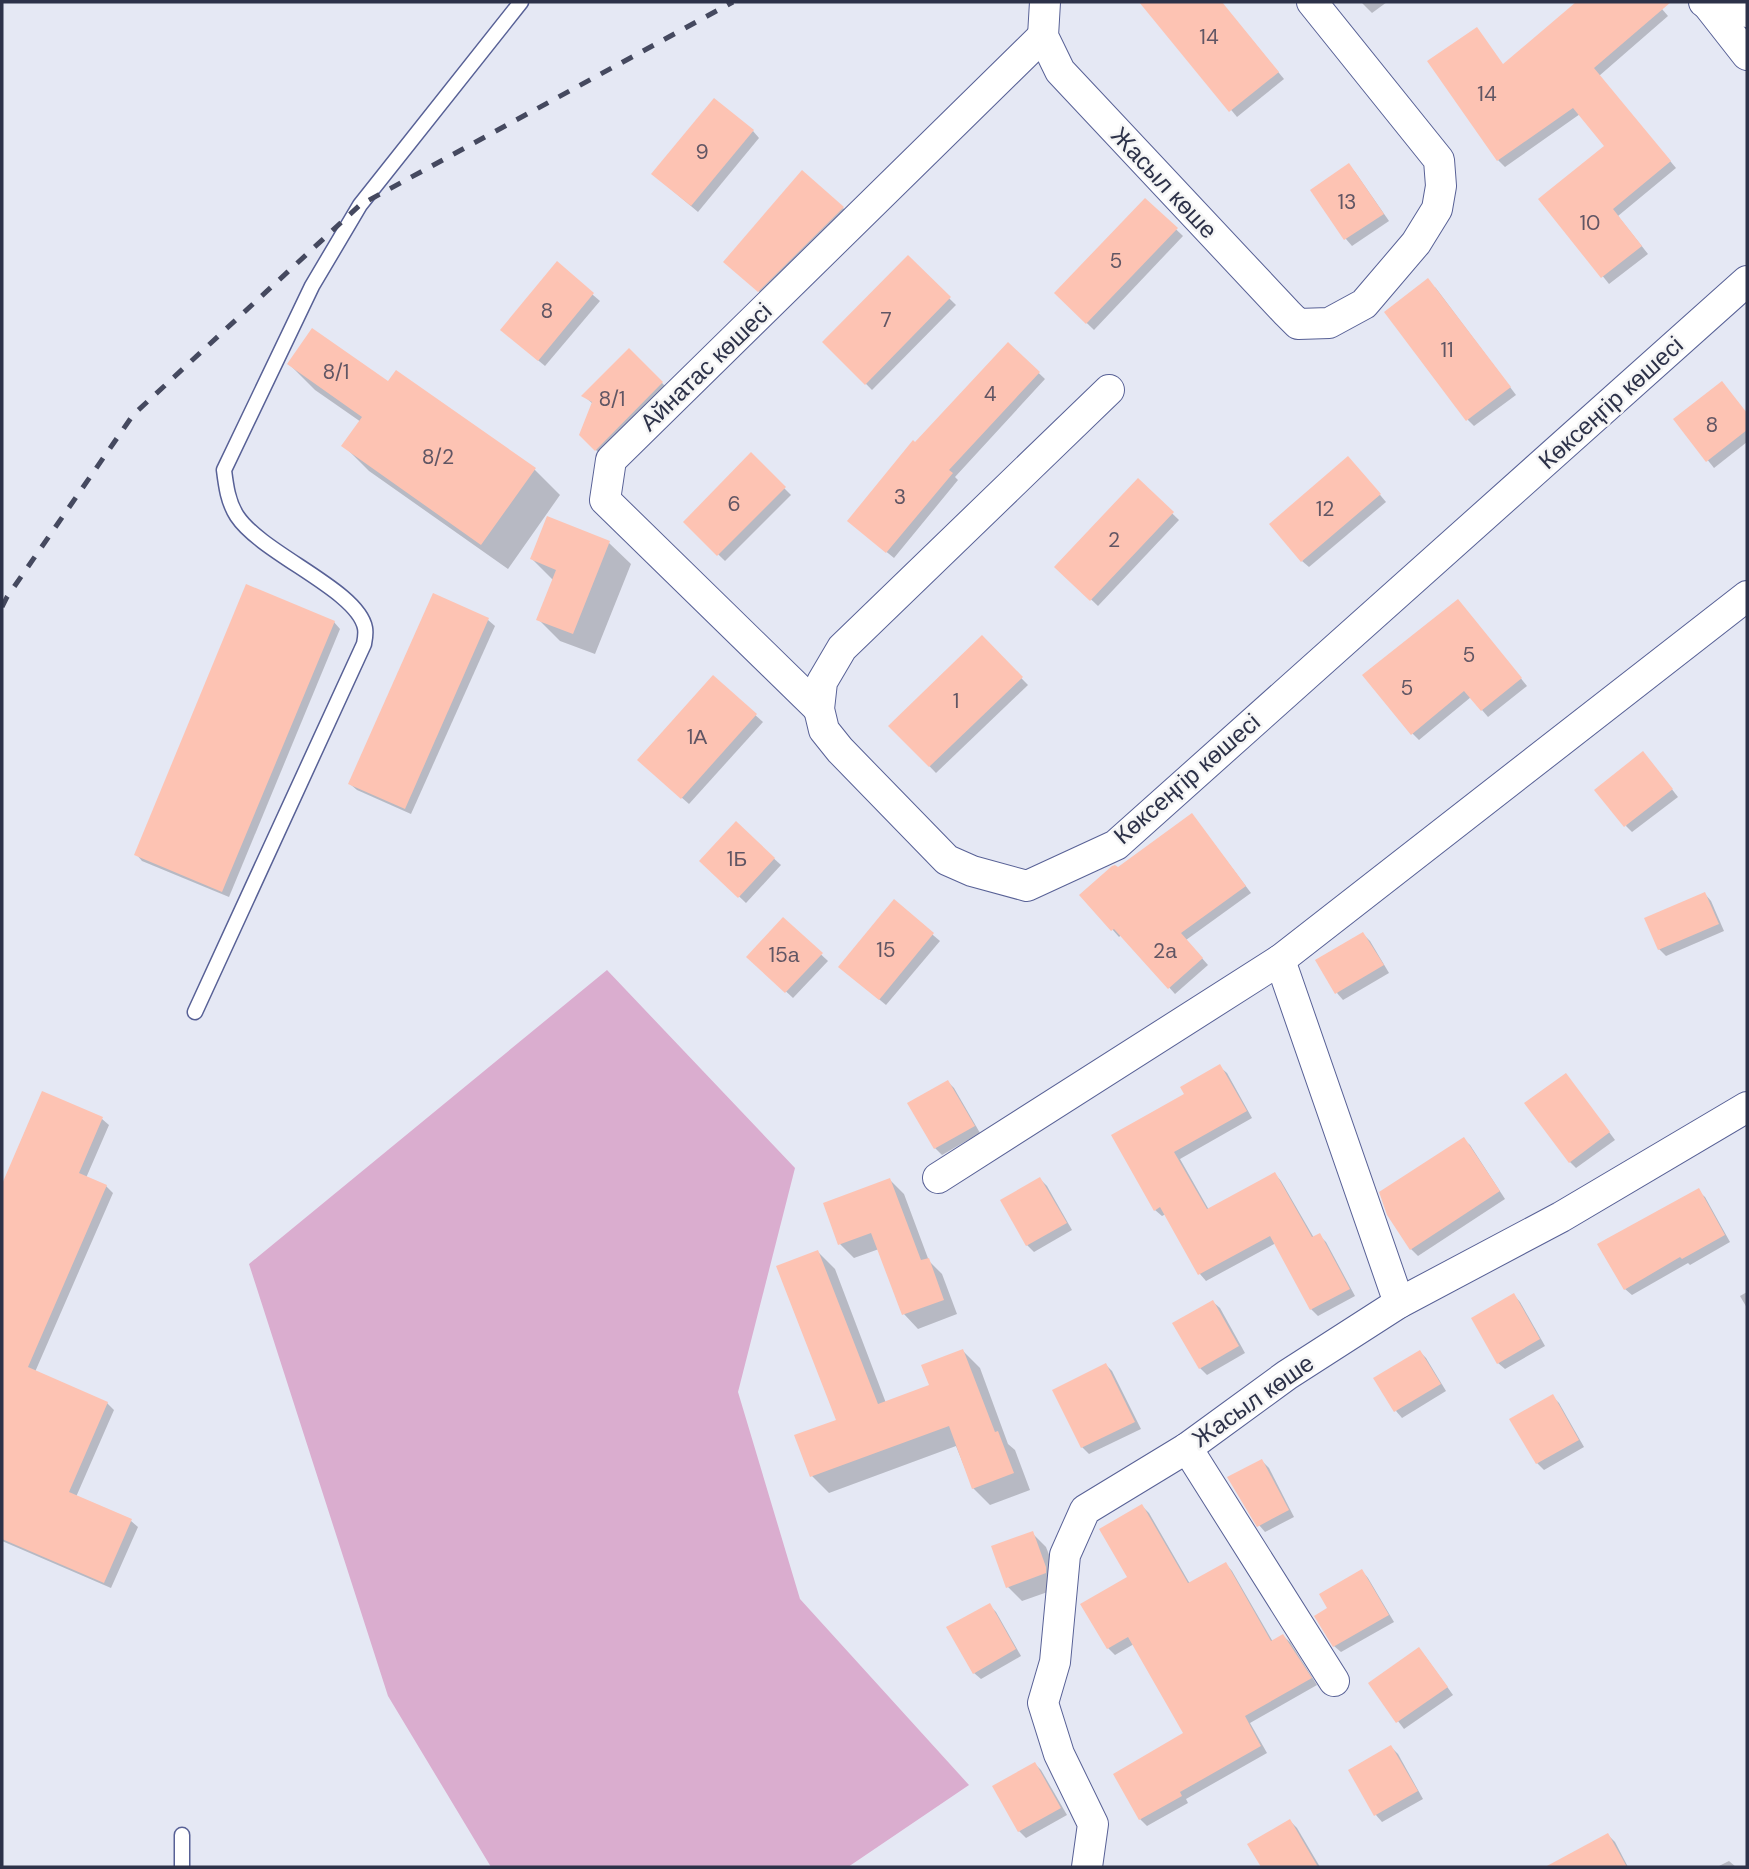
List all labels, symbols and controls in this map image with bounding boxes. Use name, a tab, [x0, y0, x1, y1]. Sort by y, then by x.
house number: 14	[1199, 23, 1219, 51]
house number: 14	[1477, 80, 1497, 108]
street label: Жасыл көше	[1105, 120, 1224, 245]
house number: 9	[695, 138, 709, 166]
house number: 13	[1338, 188, 1356, 216]
house number: 10	[1580, 209, 1600, 237]
house number: 5	[1110, 247, 1122, 275]
street label: Айнатас көшесі	[633, 296, 778, 437]
house number: 8	[541, 297, 553, 325]
house number: 7	[880, 306, 892, 334]
street label: Көксеңгір көшесі	[1532, 329, 1690, 476]
house number: 11	[1440, 336, 1454, 364]
house number: 8/1	[323, 358, 349, 386]
house number: 4	[984, 380, 997, 408]
house number: 8/1	[599, 385, 625, 413]
house number: 8	[1706, 411, 1718, 439]
house number: 8/2	[422, 443, 454, 471]
house number: 3	[894, 483, 906, 511]
house number: 6	[727, 490, 741, 518]
house number: 12	[1316, 495, 1334, 523]
house number: 2	[1108, 526, 1120, 554]
house number: 5	[1463, 641, 1475, 669]
house number: 5	[1401, 674, 1413, 702]
house number: 1	[953, 687, 959, 715]
street label: Көксеңгір көшесі	[1107, 706, 1266, 851]
house number: 1А	[687, 723, 707, 751]
house number: 1Б	[727, 845, 747, 873]
house number: 15	[876, 936, 896, 964]
house number: 2а	[1153, 937, 1177, 965]
house number: 15а	[768, 941, 800, 969]
street label: Жасыл көше	[1186, 1347, 1320, 1454]

